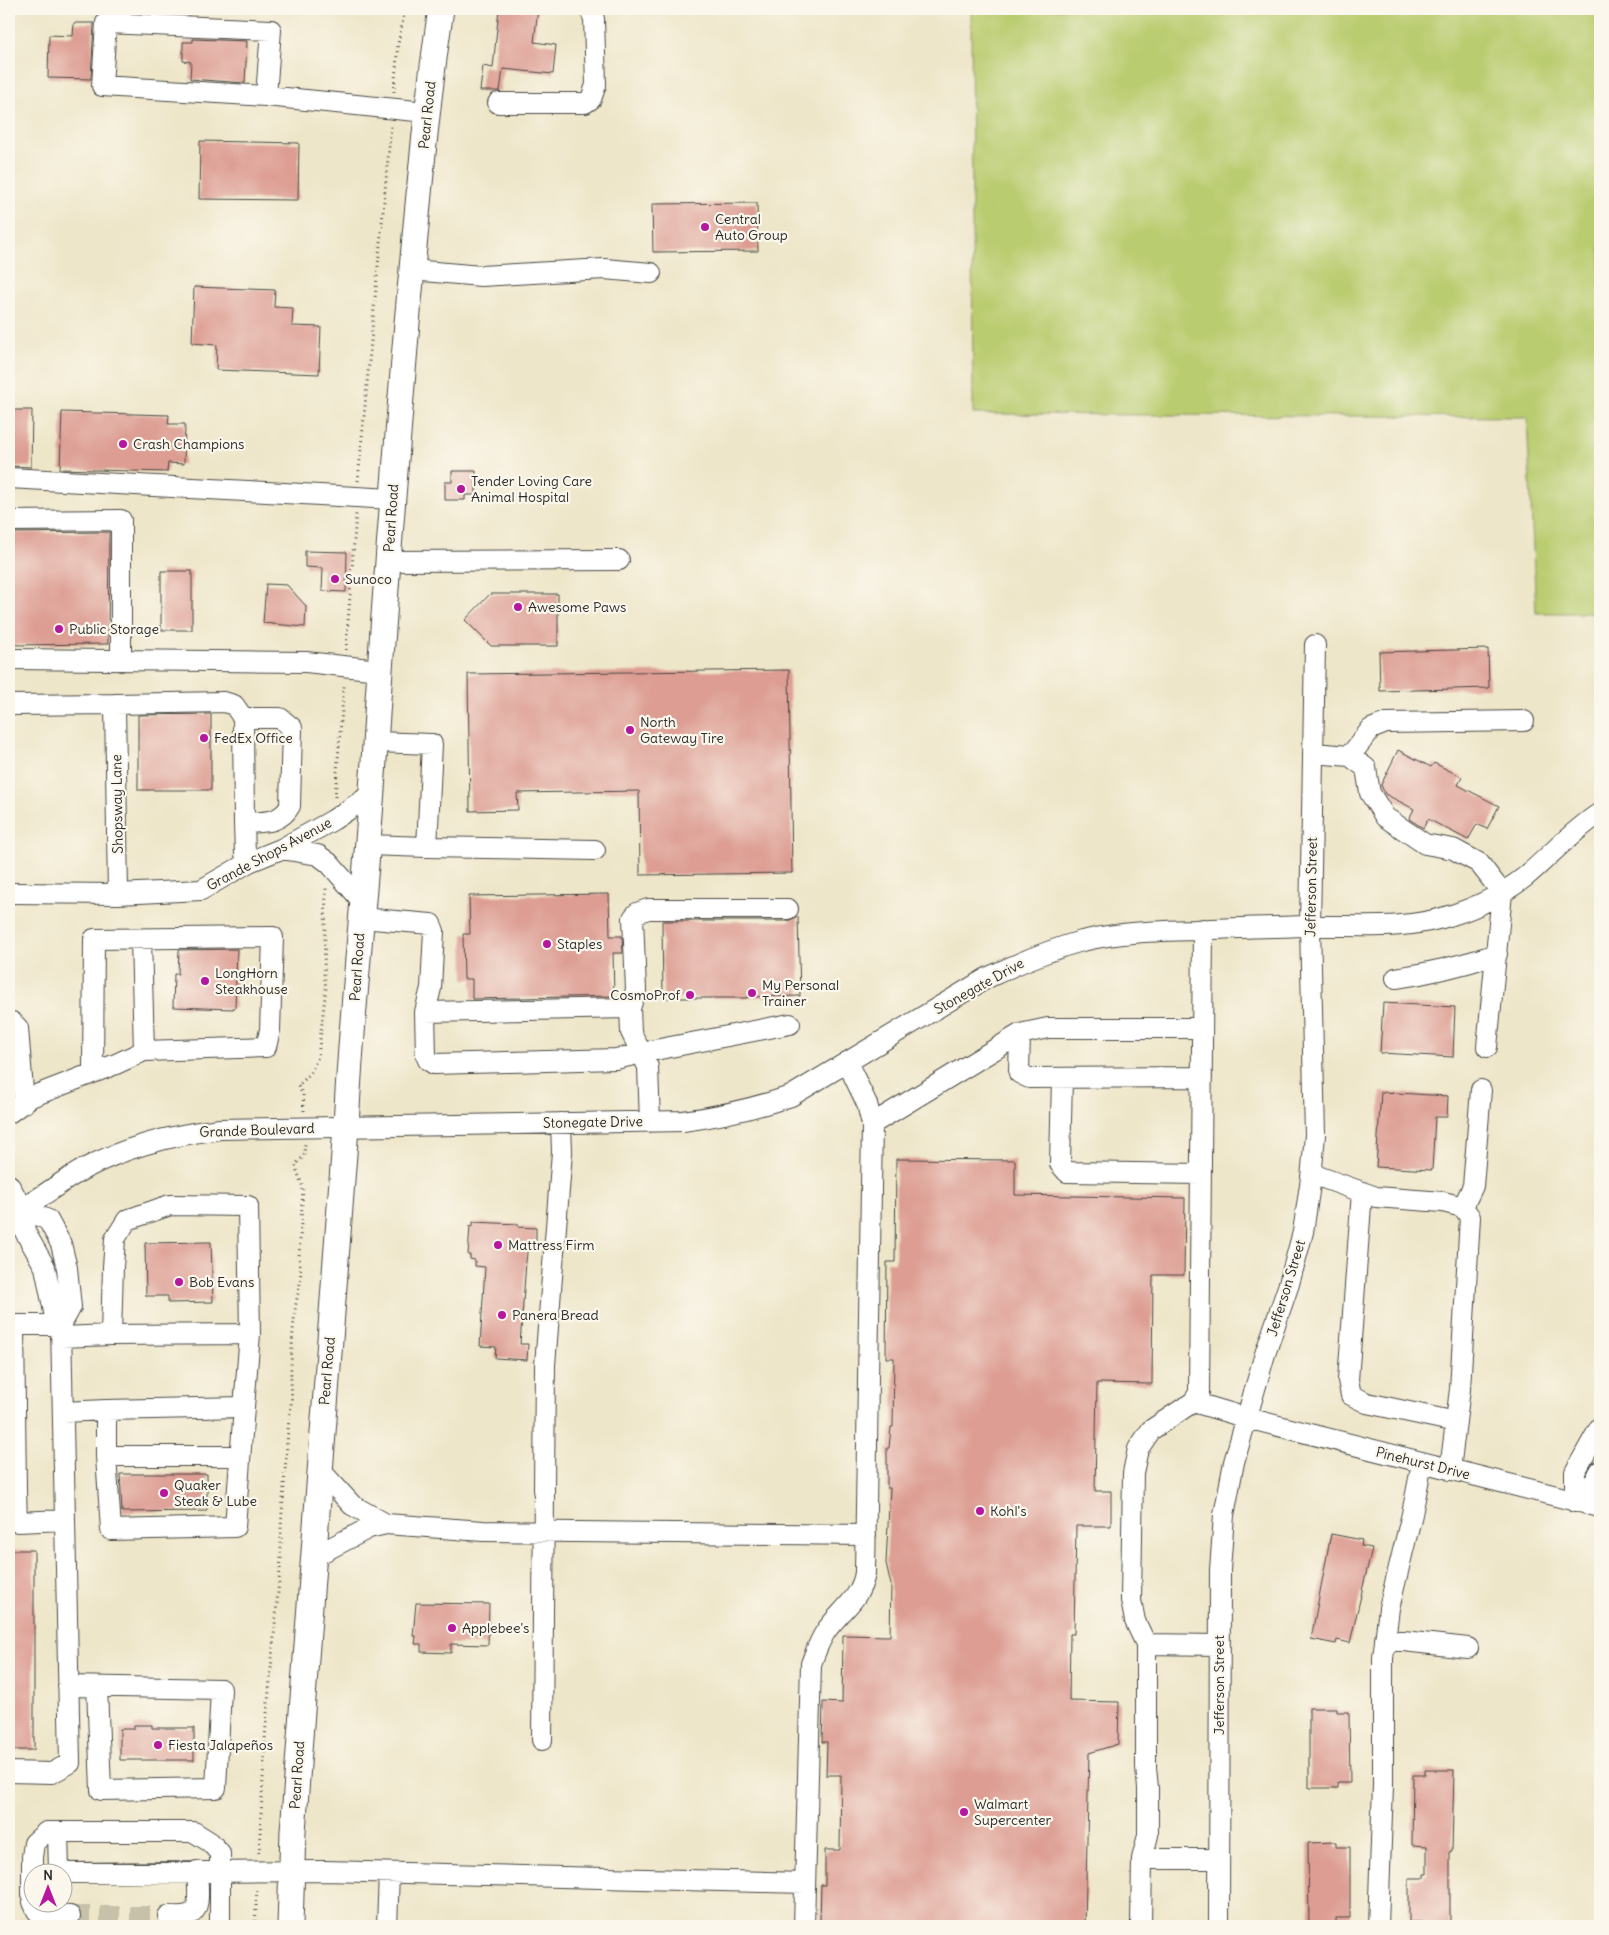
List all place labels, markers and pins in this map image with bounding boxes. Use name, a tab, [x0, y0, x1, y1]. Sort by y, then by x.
place label: Central Auto Group	[715, 210, 788, 244]
marker: Central Auto Group	[699, 221, 711, 233]
place label: Crash Champions	[133, 435, 244, 453]
marker: Crash Champions	[117, 438, 129, 450]
place label: Tender Loving Care Animal Hospital	[471, 472, 592, 506]
marker: Tender Loving Care Animal Hospital	[455, 483, 467, 495]
place label: Sunoco	[345, 570, 392, 588]
marker: Sunoco	[329, 573, 341, 585]
place label: Awesome Paws	[528, 598, 626, 616]
marker: Awesome Paws	[512, 601, 524, 613]
place label: Public Storage	[69, 620, 159, 638]
marker: Public Storage	[53, 623, 65, 635]
place label: North Gateway Tire	[640, 713, 724, 747]
marker: North Gateway Tire	[624, 724, 636, 736]
place label: FedEx Office	[214, 729, 293, 747]
marker: FedEx Office	[198, 732, 210, 744]
place label: Staples	[557, 935, 602, 953]
marker: Staples	[541, 938, 553, 950]
place label: LongHorn Steakhouse	[215, 964, 288, 998]
marker: LongHorn Steakhouse	[199, 975, 211, 987]
place label: My Personal Trainer	[762, 976, 839, 1010]
place label: CosmoProf	[610, 986, 680, 1004]
marker: My Personal Trainer	[746, 987, 758, 999]
marker: CosmoProf	[684, 989, 696, 1001]
place label: Mattress Firm	[508, 1236, 595, 1254]
marker: Mattress Firm	[492, 1239, 504, 1251]
place label: Bob Evans	[189, 1273, 254, 1291]
marker: Bob Evans	[173, 1276, 185, 1288]
place label: Panera Bread	[512, 1306, 599, 1324]
marker: Panera Bread	[496, 1309, 508, 1321]
place label: Quaker Steak & Lube	[174, 1476, 257, 1510]
marker: Quaker Steak & Lube	[158, 1487, 170, 1499]
place label: Kohl's	[990, 1502, 1027, 1520]
marker: Kohl's	[974, 1505, 986, 1517]
place label: Applebee's	[462, 1619, 529, 1637]
marker: Applebee's	[446, 1622, 458, 1634]
place label: Fiesta Jalapeños	[168, 1736, 273, 1754]
marker: Fiesta Jalapeños	[152, 1739, 164, 1751]
place label: Walmart Supercenter	[974, 1795, 1052, 1829]
marker: Walmart Supercenter	[958, 1806, 970, 1818]

